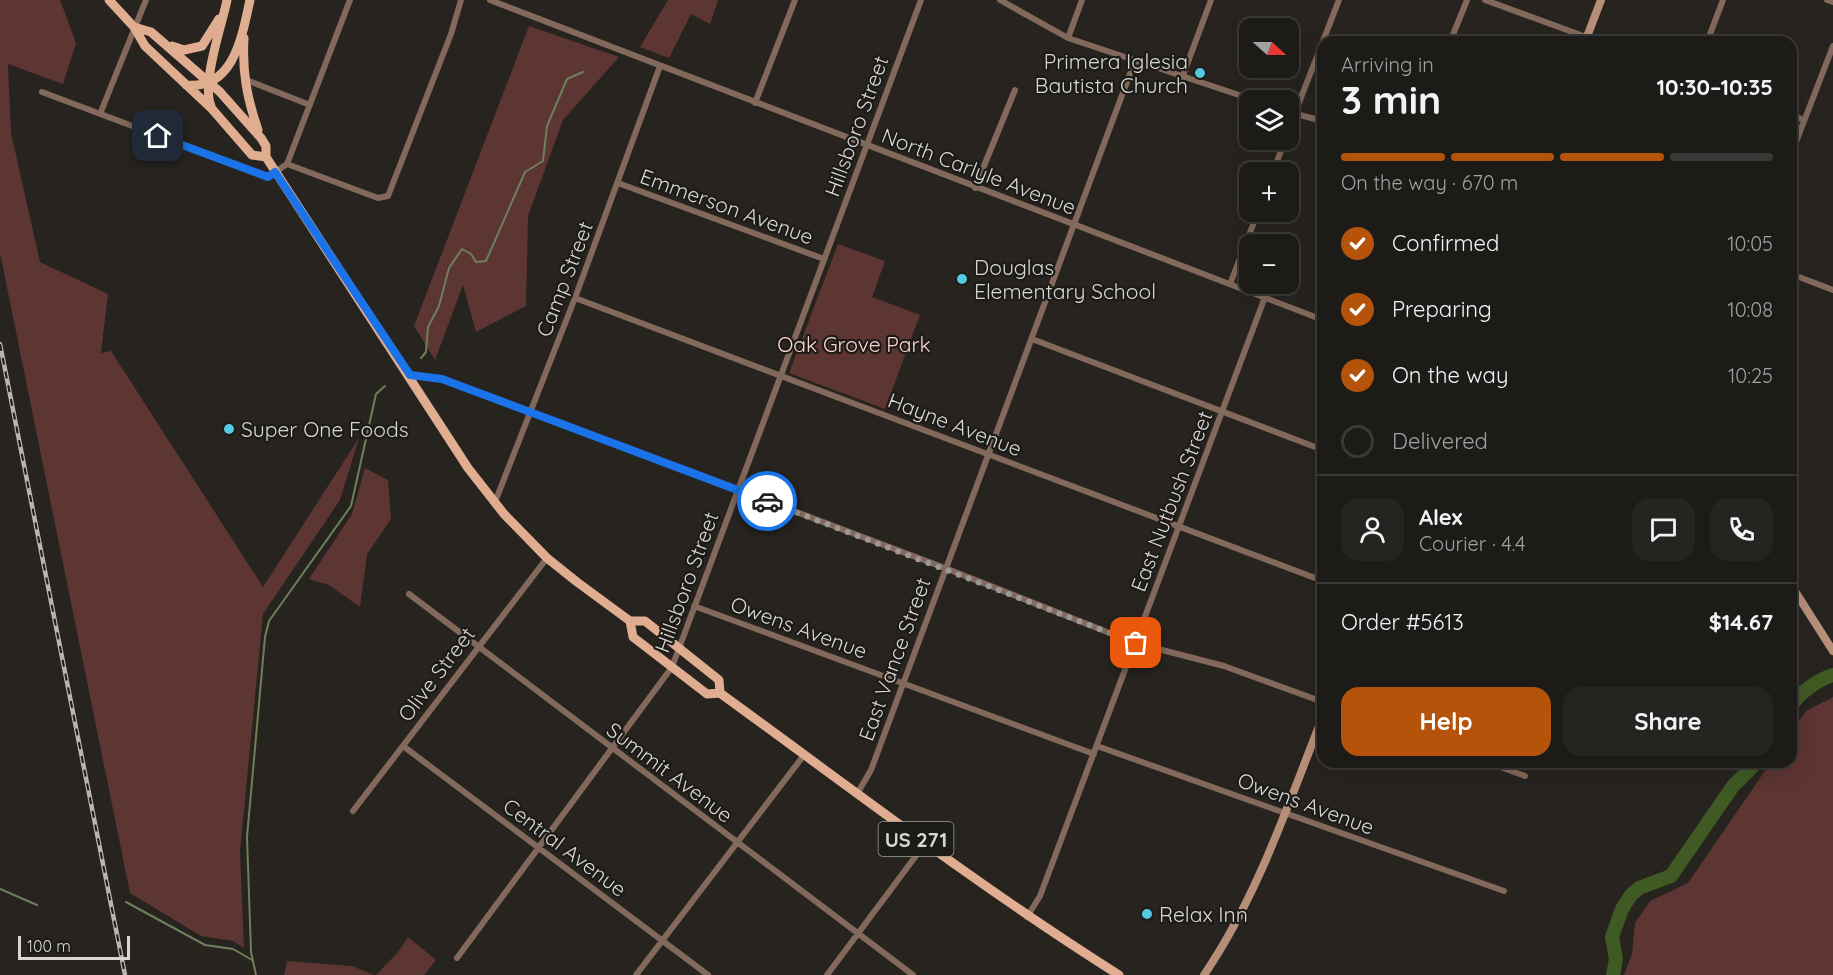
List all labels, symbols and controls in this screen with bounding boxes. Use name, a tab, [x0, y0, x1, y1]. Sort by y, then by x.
north arrow	[1239, 18, 1299, 78]
map controls	[1239, 18, 1299, 294]
place label: Primera Iglesia Bautista Church	[1035, 48, 1188, 98]
street label: Hillsboro Street	[818, 52, 894, 200]
text: Arriving in	[1341, 52, 1434, 77]
marker: Primera Iglesia Bautista Church	[1193, 66, 1207, 80]
text: 10:30–10:35	[1657, 73, 1773, 101]
text: 3 min	[1341, 75, 1441, 124]
button: layers	[1239, 90, 1299, 150]
pin	[132, 110, 183, 161]
icon: home	[141, 119, 174, 152]
street label: North Carlyle Avenue	[878, 122, 1080, 220]
button: +	[1239, 162, 1299, 222]
street label: Emmerson Avenue	[637, 163, 817, 249]
text: On the way · 670 m	[1341, 170, 1518, 195]
street label: Camp Street	[530, 218, 598, 340]
icon: check	[1341, 227, 1374, 260]
text: Confirmed	[1392, 229, 1499, 257]
text: 10:05	[1727, 231, 1773, 256]
button: −	[1239, 234, 1299, 294]
place label: Douglas Elementary School	[974, 254, 1156, 304]
marker: Douglas Elementary School	[955, 272, 969, 286]
icon: check	[1341, 293, 1374, 326]
text: Preparing	[1392, 295, 1492, 323]
text: 10:08	[1727, 297, 1773, 322]
park label: Oak Grove Park	[777, 331, 931, 357]
icon: check	[1341, 359, 1374, 392]
text: On the way	[1392, 361, 1508, 389]
text: 10:25	[1728, 363, 1773, 388]
street label: Hayne Avenue	[884, 387, 1026, 461]
street label: East Nutbush Street	[1125, 407, 1217, 595]
place label: Super One Foods	[241, 416, 409, 442]
marker: Super One Foods	[222, 422, 236, 436]
text: Delivered	[1392, 427, 1488, 455]
courier	[737, 471, 797, 531]
icon: car	[751, 485, 784, 518]
button: person	[1341, 498, 1404, 561]
button: chat	[1632, 498, 1695, 561]
button: phone	[1710, 498, 1773, 561]
text: Alex	[1419, 503, 1462, 531]
street label: Hillsboro Street	[648, 508, 724, 656]
text: Courier · 4.4	[1419, 531, 1525, 556]
street label: East Vance Street	[852, 574, 936, 744]
street label: Owens Avenue	[727, 590, 871, 664]
text: Order #5613	[1341, 608, 1464, 636]
text: $14.67	[1709, 608, 1773, 636]
pin	[1110, 617, 1161, 668]
street label: Olive Street	[392, 622, 480, 726]
icon: bag	[1119, 626, 1152, 659]
button: Help	[1341, 687, 1551, 756]
button: Share	[1563, 687, 1773, 756]
street label: Summit Avenue	[602, 716, 738, 828]
street label: Owens Avenue	[1234, 766, 1378, 840]
street label: Central Avenue	[498, 792, 632, 902]
road number: US 271	[878, 822, 954, 856]
place label: Relax Inn	[1159, 901, 1248, 927]
marker: Relax Inn	[1140, 907, 1154, 921]
scale bar	[18, 933, 130, 960]
text: 100 m	[27, 936, 71, 956]

